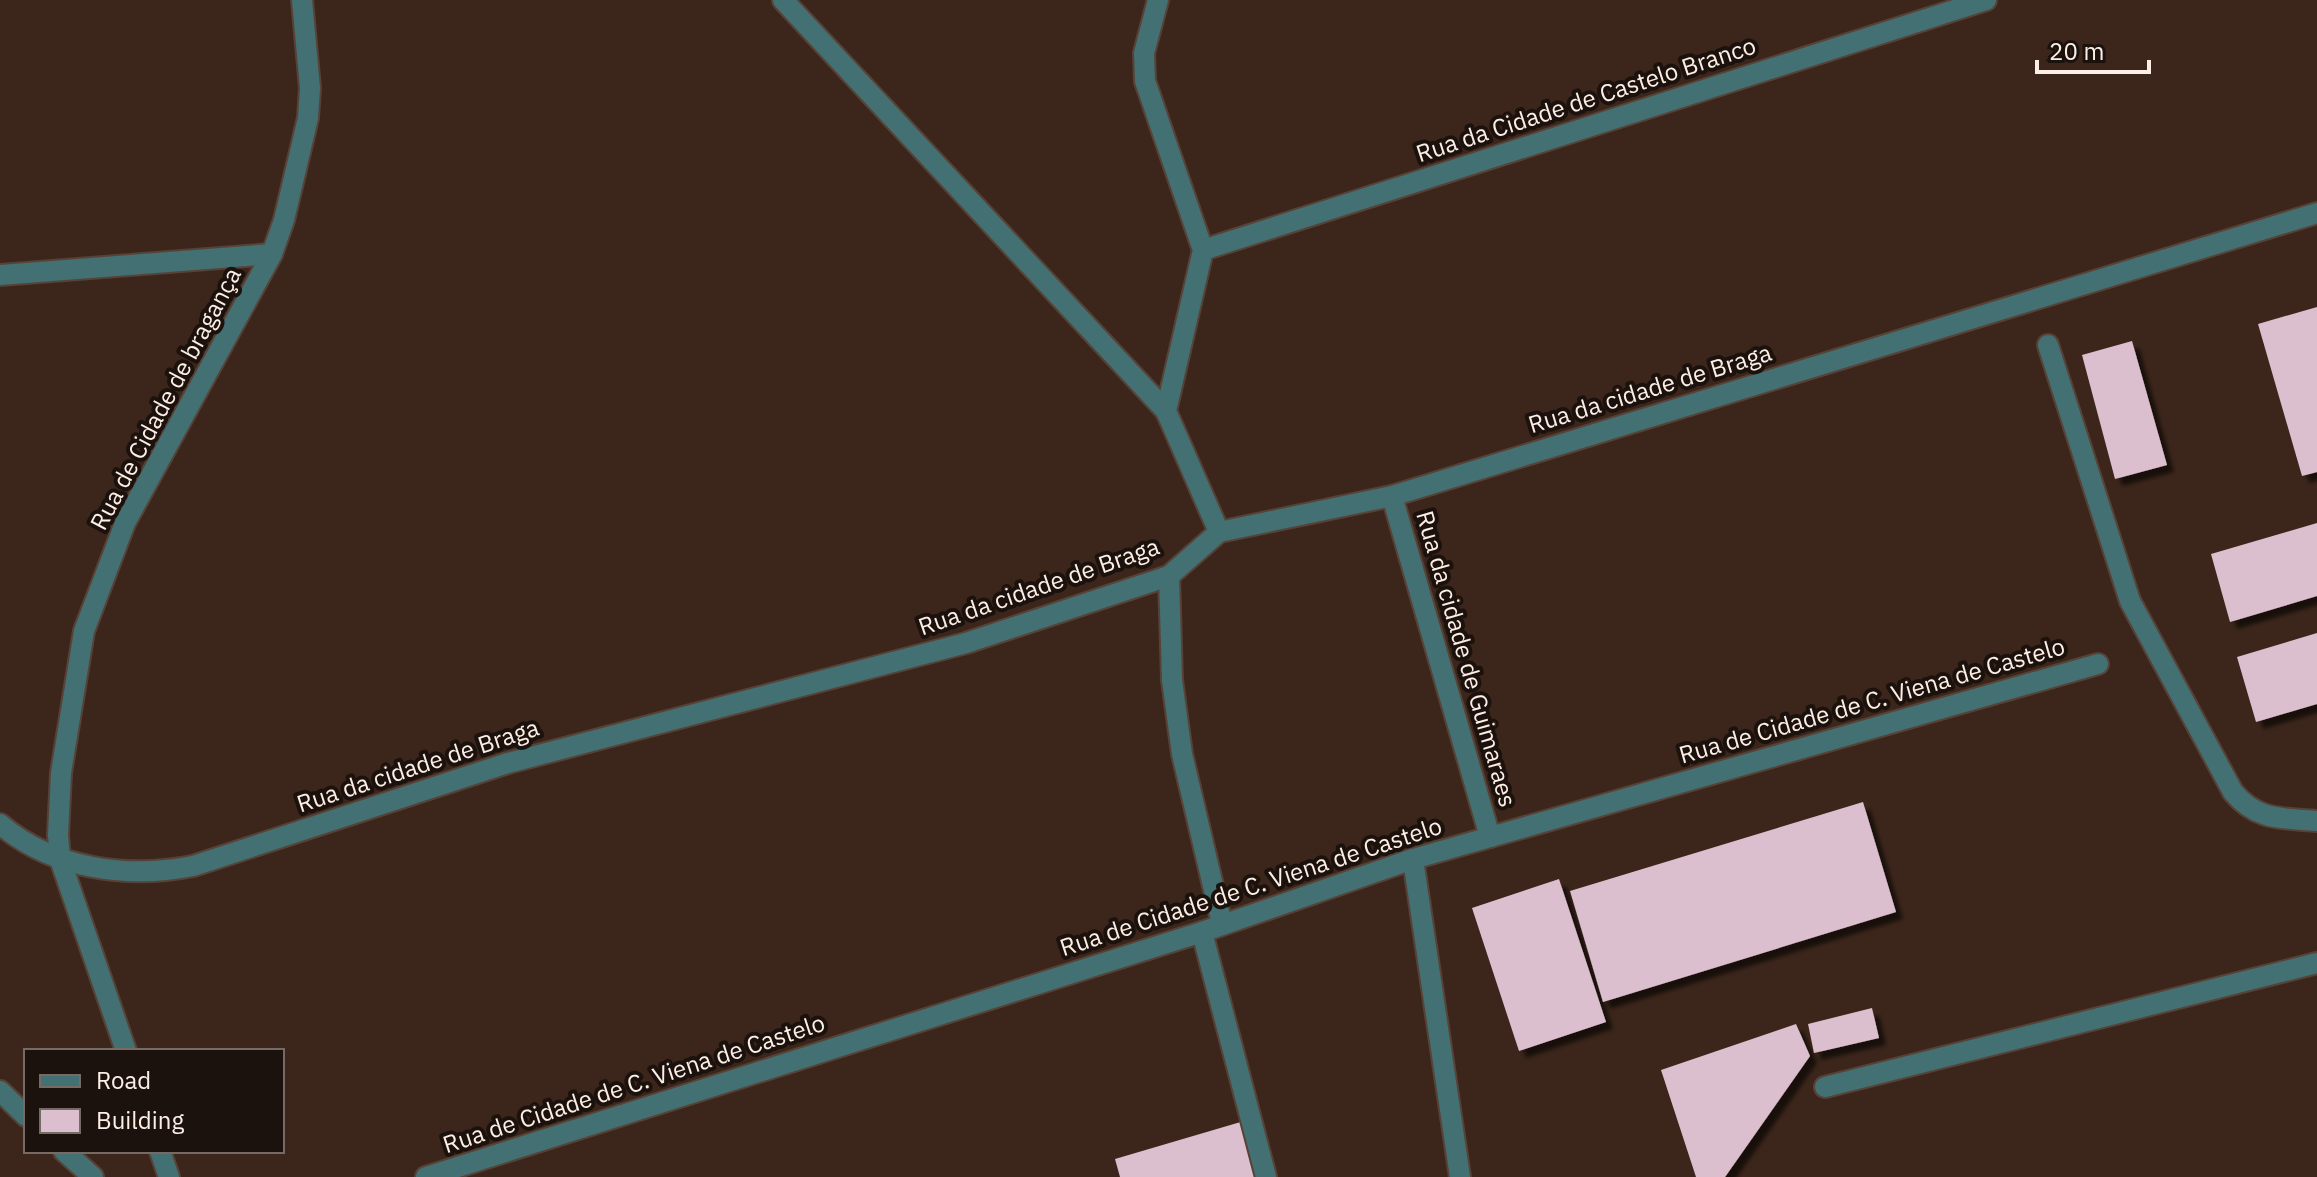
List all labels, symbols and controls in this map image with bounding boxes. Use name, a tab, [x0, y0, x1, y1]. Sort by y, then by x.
scale bar	[2037, 24, 2149, 74]
street label: Rua da Cidade de Castelo Branco	[1412, 29, 1760, 169]
text: 20 m	[2049, 35, 2104, 67]
street label: Rua de Cidade de bragança	[82, 262, 248, 535]
street label: Rua da cidade de Braga	[1524, 336, 1775, 440]
street label: Rua da cidade de Guimaraes	[1409, 507, 1525, 811]
street label: Rua da cidade de Braga	[914, 530, 1164, 642]
street label: Rua de Cidade de C. Viena de Castelo	[1675, 630, 2068, 771]
street label: Rua da cidade de Braga	[293, 711, 543, 819]
street label: Rua de Cidade de C. Viena de Castelo	[1056, 809, 1446, 963]
street label: Rua de Cidade de C. Viena de Castelo	[439, 1006, 829, 1160]
legend	[24, 1049, 284, 1153]
text: Road	[96, 1064, 151, 1096]
text: Building	[96, 1104, 184, 1136]

